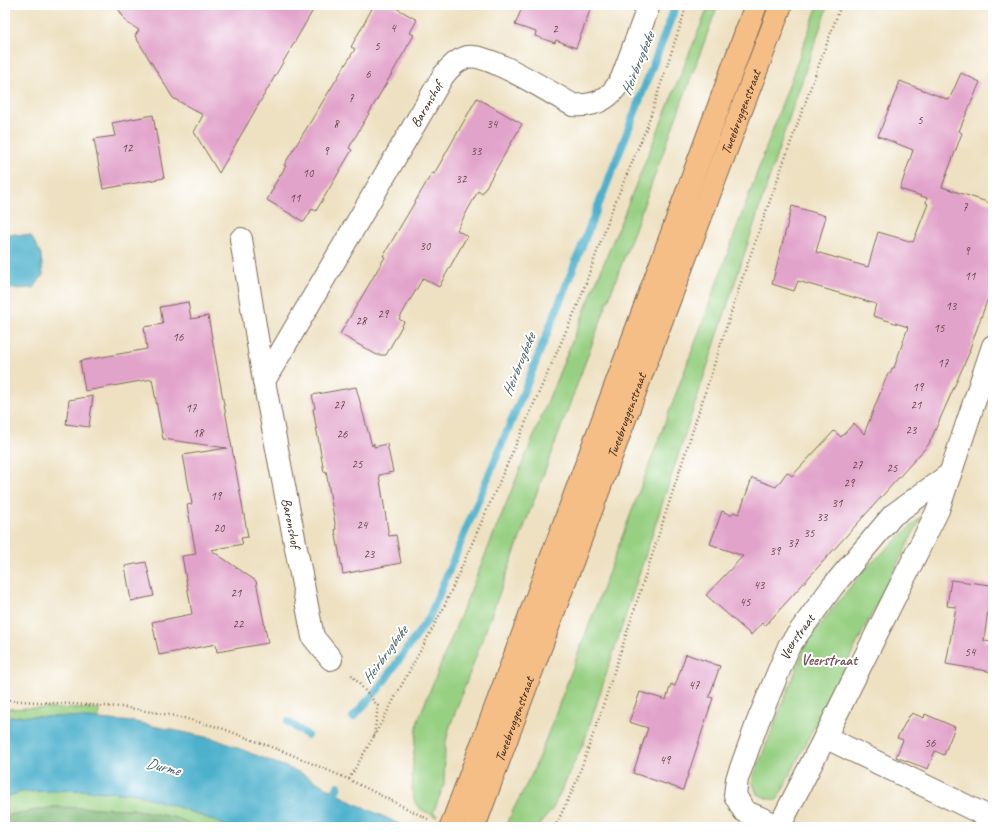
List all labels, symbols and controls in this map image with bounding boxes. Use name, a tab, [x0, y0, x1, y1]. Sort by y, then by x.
house number: 4	[390, 20, 397, 36]
house number: 2	[552, 21, 559, 37]
water label: Heirbrugbeke	[617, 28, 660, 98]
house number: 5	[374, 38, 380, 54]
house number: 6	[365, 66, 371, 82]
street label: Tweebruggenstraat	[717, 66, 765, 157]
street label: Baronshof	[406, 76, 448, 130]
house number: 7	[348, 90, 354, 106]
house number: 5	[917, 112, 923, 128]
house number: 8	[333, 116, 340, 132]
house number: 34	[487, 116, 499, 132]
house number: 12	[122, 140, 134, 156]
house number: 9	[323, 143, 330, 159]
house number: 33	[471, 143, 483, 159]
house number: 10	[303, 165, 315, 181]
house number: 32	[456, 171, 468, 187]
house number: 11	[290, 190, 301, 206]
house number: 7	[962, 199, 968, 215]
house number: 30	[420, 238, 432, 254]
house number: 9	[964, 243, 971, 259]
house number: 11	[965, 268, 976, 284]
house number: 13	[946, 298, 958, 314]
house number: 29	[378, 306, 390, 322]
house number: 28	[356, 313, 368, 329]
house number: 15	[934, 320, 945, 336]
house number: 16	[173, 329, 184, 345]
water label: Heirbrugbeke	[498, 329, 541, 399]
house number: 17	[938, 355, 949, 371]
street label: Tweebruggenstraat	[603, 369, 650, 460]
house number: 19	[913, 379, 925, 395]
house number: 27	[334, 397, 345, 413]
house number: 21	[911, 397, 922, 413]
house number: 17	[186, 400, 197, 416]
house number: 23	[906, 422, 918, 438]
house number: 18	[193, 425, 205, 441]
house number: 26	[337, 426, 348, 442]
house number: 25	[352, 456, 363, 472]
house number: 27	[852, 457, 863, 473]
house number: 25	[887, 460, 898, 476]
house number: 29	[844, 475, 856, 491]
house number: 19	[211, 488, 223, 504]
house number: 31	[832, 495, 843, 511]
street label: Baronshof	[278, 497, 305, 552]
house number: 33	[817, 509, 829, 525]
house number: 24	[357, 517, 369, 533]
house number: 20	[214, 520, 226, 536]
house number: 35	[804, 525, 815, 541]
house number: 37	[788, 535, 799, 551]
house number: 39	[770, 543, 782, 559]
house number: 23	[364, 546, 376, 562]
house number: 43	[754, 577, 766, 593]
house number: 21	[231, 585, 242, 601]
house number: 45	[740, 594, 751, 610]
street label: Veerstraat	[776, 610, 819, 662]
house number: 22	[233, 616, 245, 632]
water label: Heirbrugbeke	[358, 621, 413, 687]
house number: 54	[965, 644, 977, 660]
district label: Veerstraat	[801, 651, 859, 670]
street label: Tweebruggenstraat	[490, 673, 538, 764]
house number: 47	[689, 677, 700, 693]
house number: 56	[925, 735, 936, 751]
house number: 49	[660, 752, 672, 768]
water label: Durme	[144, 754, 184, 781]

